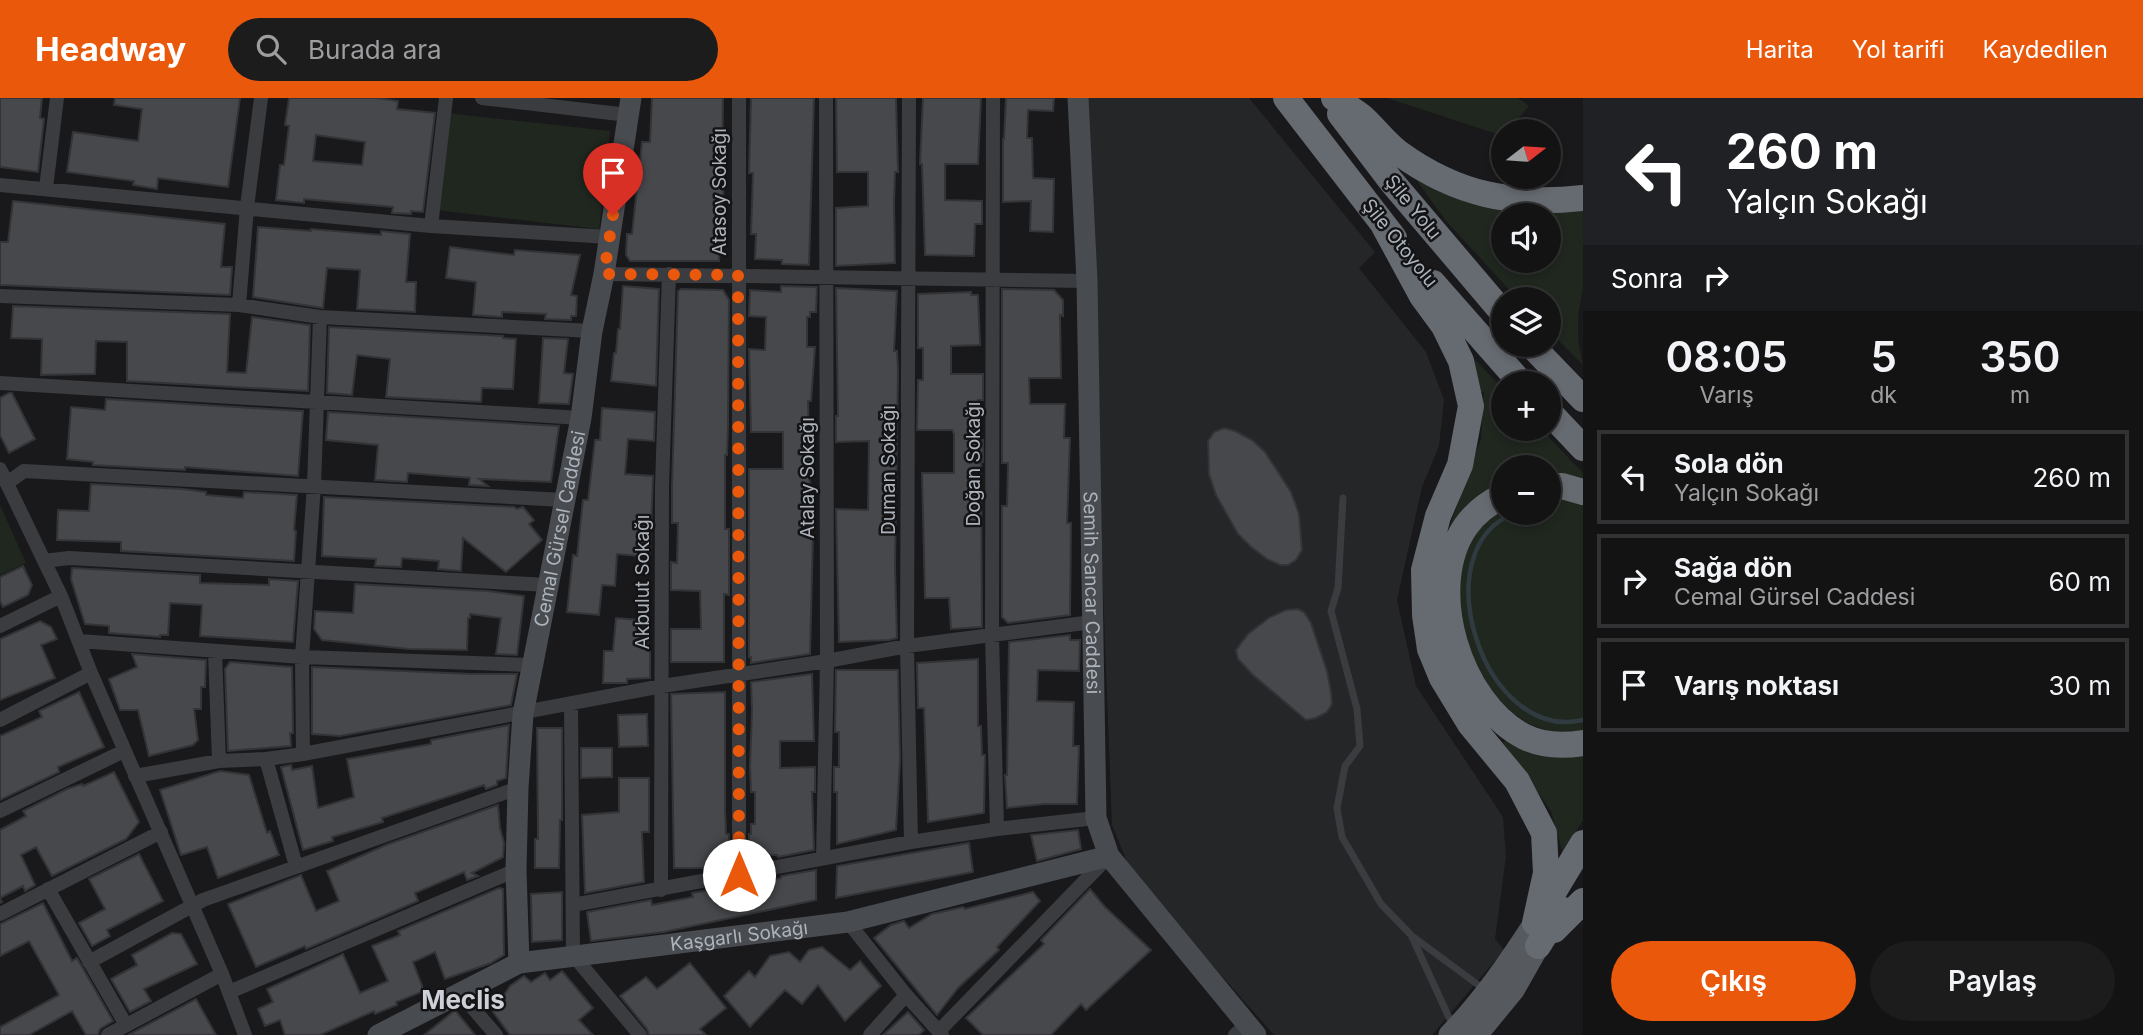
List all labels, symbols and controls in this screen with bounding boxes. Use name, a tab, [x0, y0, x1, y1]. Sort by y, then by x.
search box	[228, 18, 718, 81]
text: Headway	[35, 29, 186, 69]
icon: search	[252, 30, 290, 68]
text: Burada ara	[308, 34, 442, 65]
text: Harita	[1746, 35, 1814, 64]
text: Yol tarifi	[1852, 35, 1945, 64]
text: Kaydedilen	[1983, 35, 2108, 64]
north arrow	[1491, 119, 1561, 189]
map controls	[1491, 119, 1561, 525]
text: 260 m	[1726, 122, 1878, 181]
icon: left	[1611, 126, 1702, 217]
street label: Atasoy Sokağı	[708, 128, 731, 256]
pin	[583, 143, 643, 215]
icon: arrive	[594, 154, 632, 192]
street label: Şile Yolu	[1380, 170, 1446, 244]
text: Yalçın Sokağı	[1726, 182, 1928, 221]
street label: Şile Otoyolu	[1357, 194, 1443, 292]
button: sound	[1491, 203, 1561, 273]
icon: right	[1697, 259, 1735, 297]
text: Sonra	[1611, 263, 1683, 294]
button: layers	[1491, 287, 1561, 357]
text: 08:05	[1666, 331, 1788, 382]
text: 5	[1870, 331, 1897, 382]
text: 350	[1980, 331, 2060, 382]
button: +	[1491, 371, 1561, 441]
text: Varış	[1699, 381, 1754, 409]
text: dk	[1870, 381, 1897, 409]
text: m	[2010, 381, 2030, 409]
street label: Doğan Sokağı	[962, 402, 985, 526]
street label: Duman Sokağı	[877, 405, 900, 535]
street label: Atalay Sokağı	[796, 417, 819, 539]
street label: Cemal Gürsel Caddesi	[529, 429, 590, 629]
text: Sola dön	[1674, 448, 1784, 479]
button: −	[1491, 455, 1561, 525]
icon: left	[1615, 458, 1653, 496]
text: 260 m	[2033, 462, 2111, 493]
text: Yalçın Sokağı	[1674, 479, 1819, 507]
street label: Semih Sancar Caddesi	[1079, 491, 1105, 694]
street label: Akbulut Sokağı	[631, 515, 654, 649]
text: Sağa dön	[1674, 552, 1792, 583]
icon: right	[1615, 562, 1653, 600]
text: 60 m	[2048, 566, 2111, 597]
text: Cemal Gürsel Caddesi	[1674, 583, 1915, 611]
icon: arrive	[1615, 666, 1653, 704]
text: Varış noktası	[1674, 670, 1839, 701]
text: 30 m	[2048, 670, 2111, 701]
position arrow	[702, 838, 776, 912]
street label: Kaşgarlı Sokağı	[669, 916, 809, 956]
button: Çıkış	[1611, 941, 1856, 1021]
button: Paylaş	[1870, 941, 2115, 1021]
district label: Meclis	[421, 984, 505, 1015]

